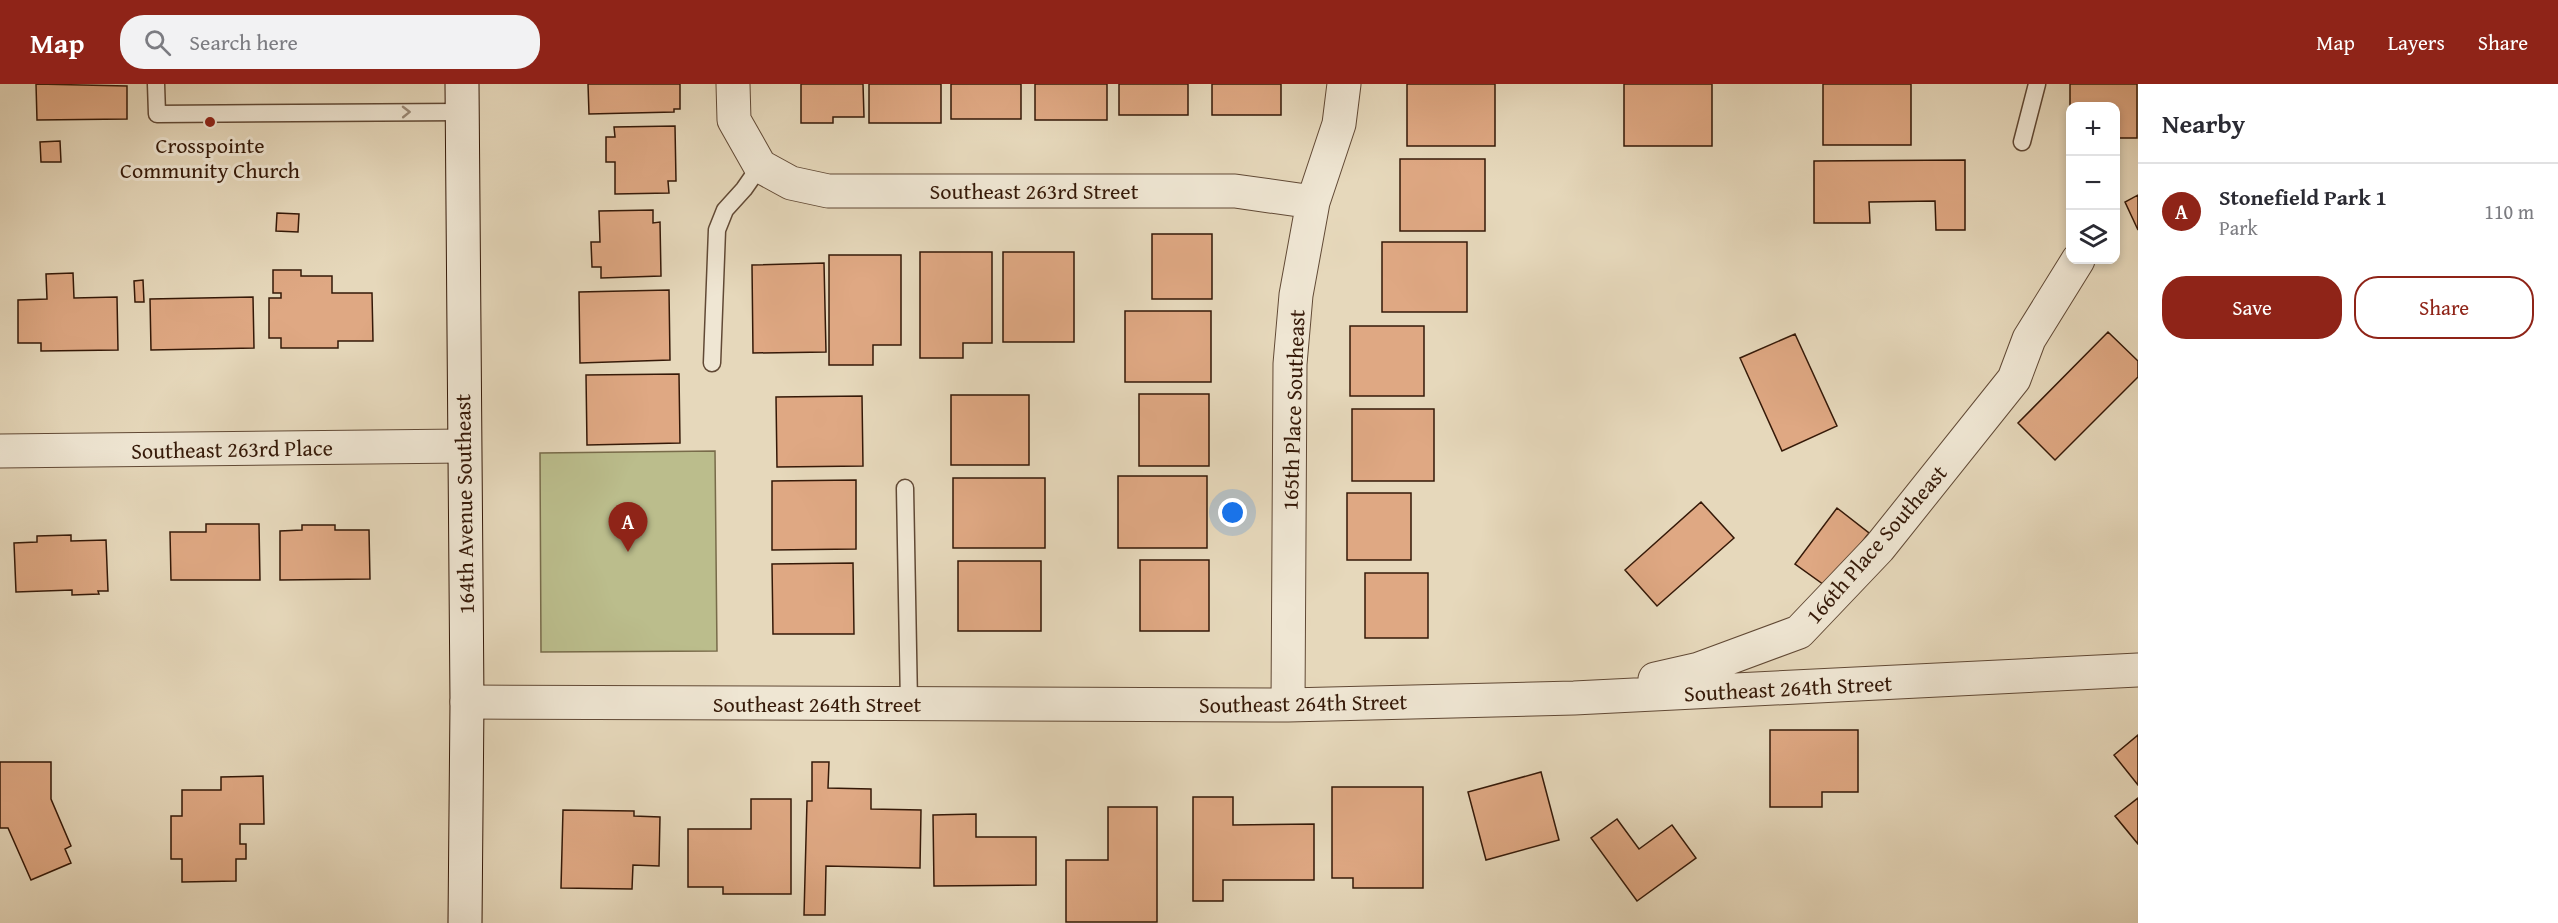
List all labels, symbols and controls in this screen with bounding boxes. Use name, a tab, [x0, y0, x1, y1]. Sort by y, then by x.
search box	[120, 15, 540, 69]
text: Map	[30, 22, 84, 63]
icon: search	[141, 26, 174, 59]
text: Search here	[189, 26, 298, 58]
text: Map	[2316, 27, 2355, 58]
text: Layers	[2388, 27, 2445, 58]
text: Share	[2478, 27, 2528, 58]
map controls	[2066, 102, 2120, 264]
button: +	[2066, 102, 2120, 156]
text: Nearby	[2162, 104, 2245, 143]
one-way arrow	[402, 106, 411, 119]
marker: Crosspointe Community Church	[203, 115, 217, 129]
place label: Crosspointe Community Church	[120, 129, 301, 186]
button: −	[2066, 156, 2120, 210]
street label: Southeast 263rd Street	[930, 175, 1139, 207]
text: Stonefield Park 1	[2219, 181, 2387, 213]
text: A	[2175, 197, 2188, 226]
text: 110 m	[2484, 197, 2534, 226]
button: layers	[2066, 210, 2120, 264]
text: Park	[2219, 213, 2258, 242]
button: Save	[2162, 276, 2342, 339]
button: Share	[2354, 276, 2534, 339]
street label: 165th Place Southeast	[1273, 309, 1313, 511]
street label: 164th Avenue Southeast	[446, 393, 482, 614]
street label: Southeast 263rd Place	[131, 431, 333, 467]
street label: 166th Place Southeast	[1798, 457, 1954, 630]
your location	[1218, 498, 1247, 527]
pin: A	[608, 502, 648, 552]
street label: Southeast 264th Street	[1683, 667, 1893, 709]
street label: Southeast 264th Street	[1199, 685, 1408, 721]
street label: Southeast 264th Street	[713, 688, 921, 720]

